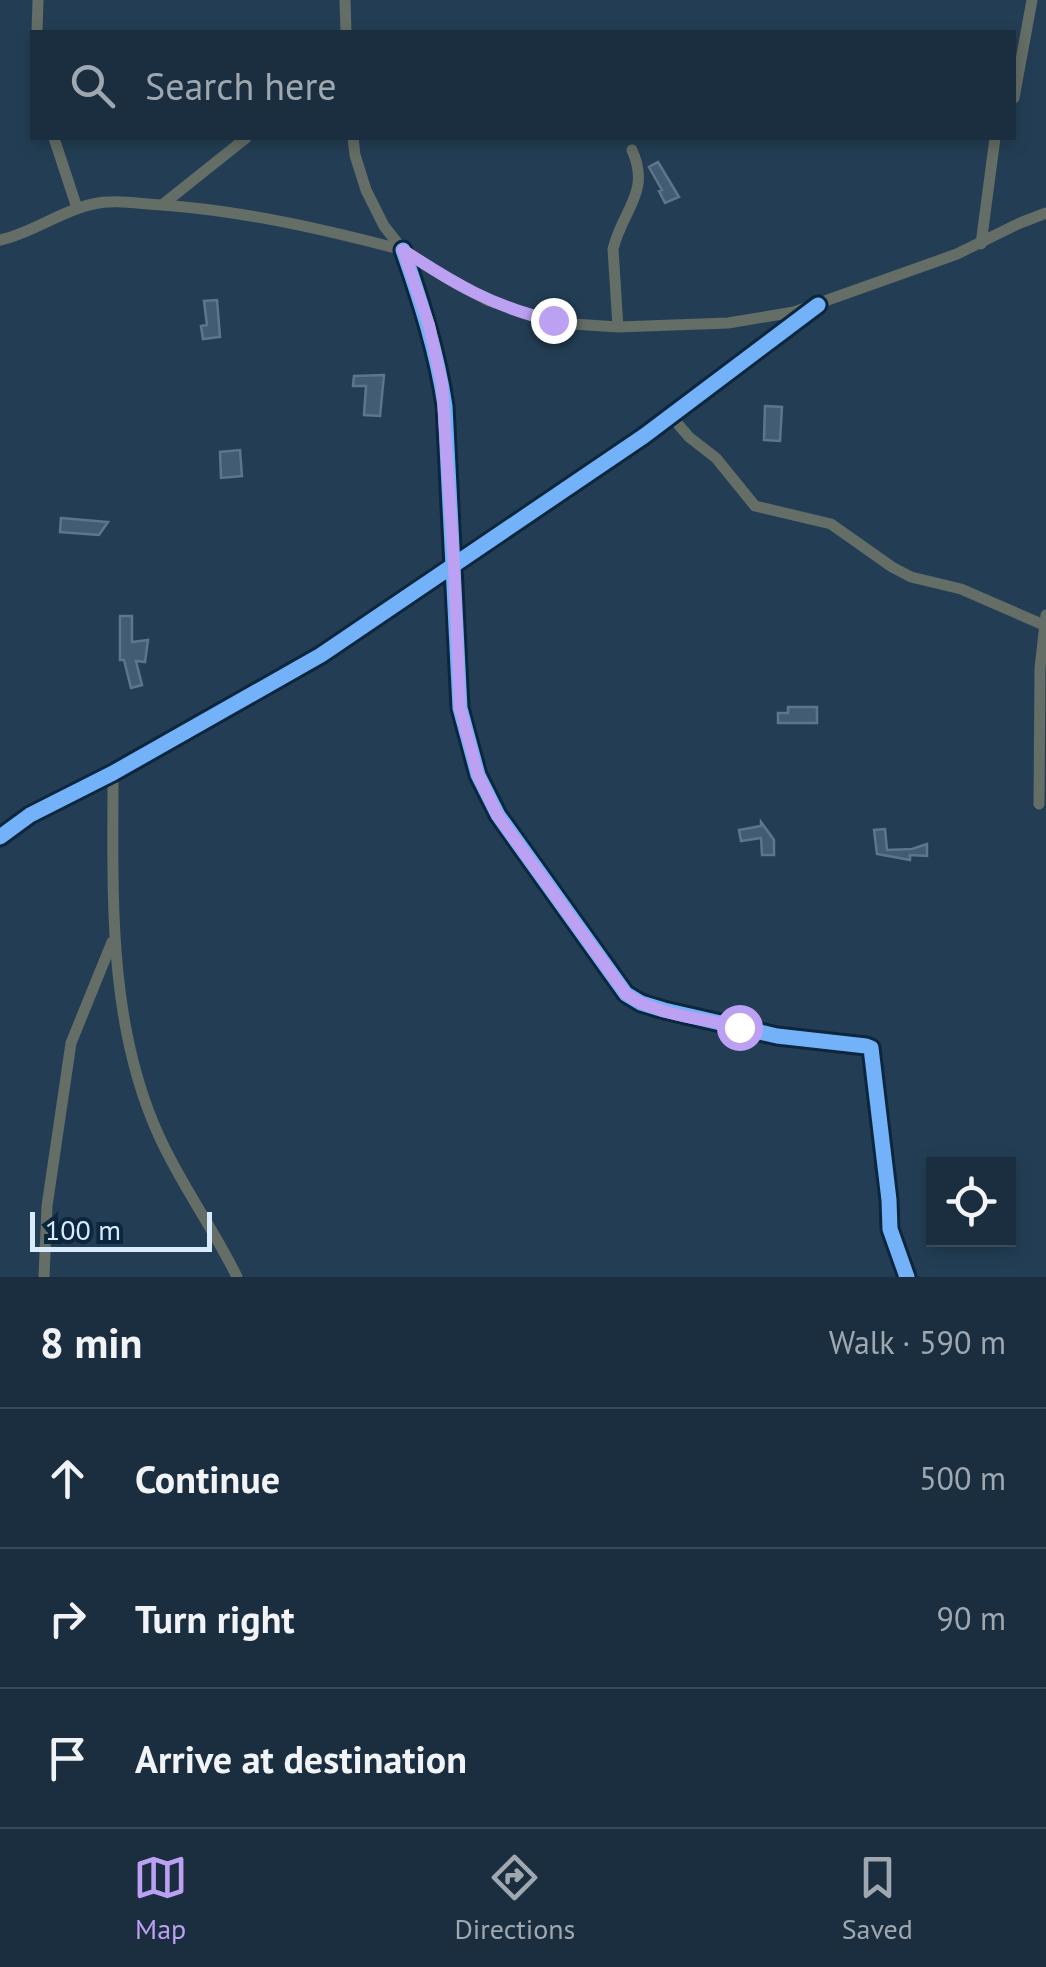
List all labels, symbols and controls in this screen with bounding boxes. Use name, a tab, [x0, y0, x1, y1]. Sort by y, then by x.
search box	[30, 30, 1016, 140]
icon: search	[65, 58, 120, 113]
text: Search here	[145, 61, 337, 110]
route end	[531, 298, 577, 344]
route start	[717, 1005, 763, 1051]
map controls	[926, 1157, 1016, 1247]
button: locate	[926, 1157, 1016, 1247]
scale bar	[30, 1207, 212, 1252]
text: 100 m	[45, 1211, 121, 1248]
text: 8 min	[40, 1315, 142, 1370]
text: Walk · 590 m	[829, 1321, 1006, 1363]
icon: ahead	[40, 1451, 95, 1506]
text: Continue	[135, 1454, 280, 1503]
text: 500 m	[919, 1457, 1006, 1499]
icon: right	[40, 1591, 95, 1646]
text: Turn right	[135, 1594, 295, 1643]
text: 90 m	[937, 1597, 1006, 1639]
icon: arrive	[40, 1731, 95, 1786]
text: Arrive at destination	[135, 1734, 467, 1783]
tab: Map	[133, 1850, 188, 1947]
tab: Directions	[454, 1850, 575, 1947]
tab: Saved	[842, 1850, 913, 1947]

